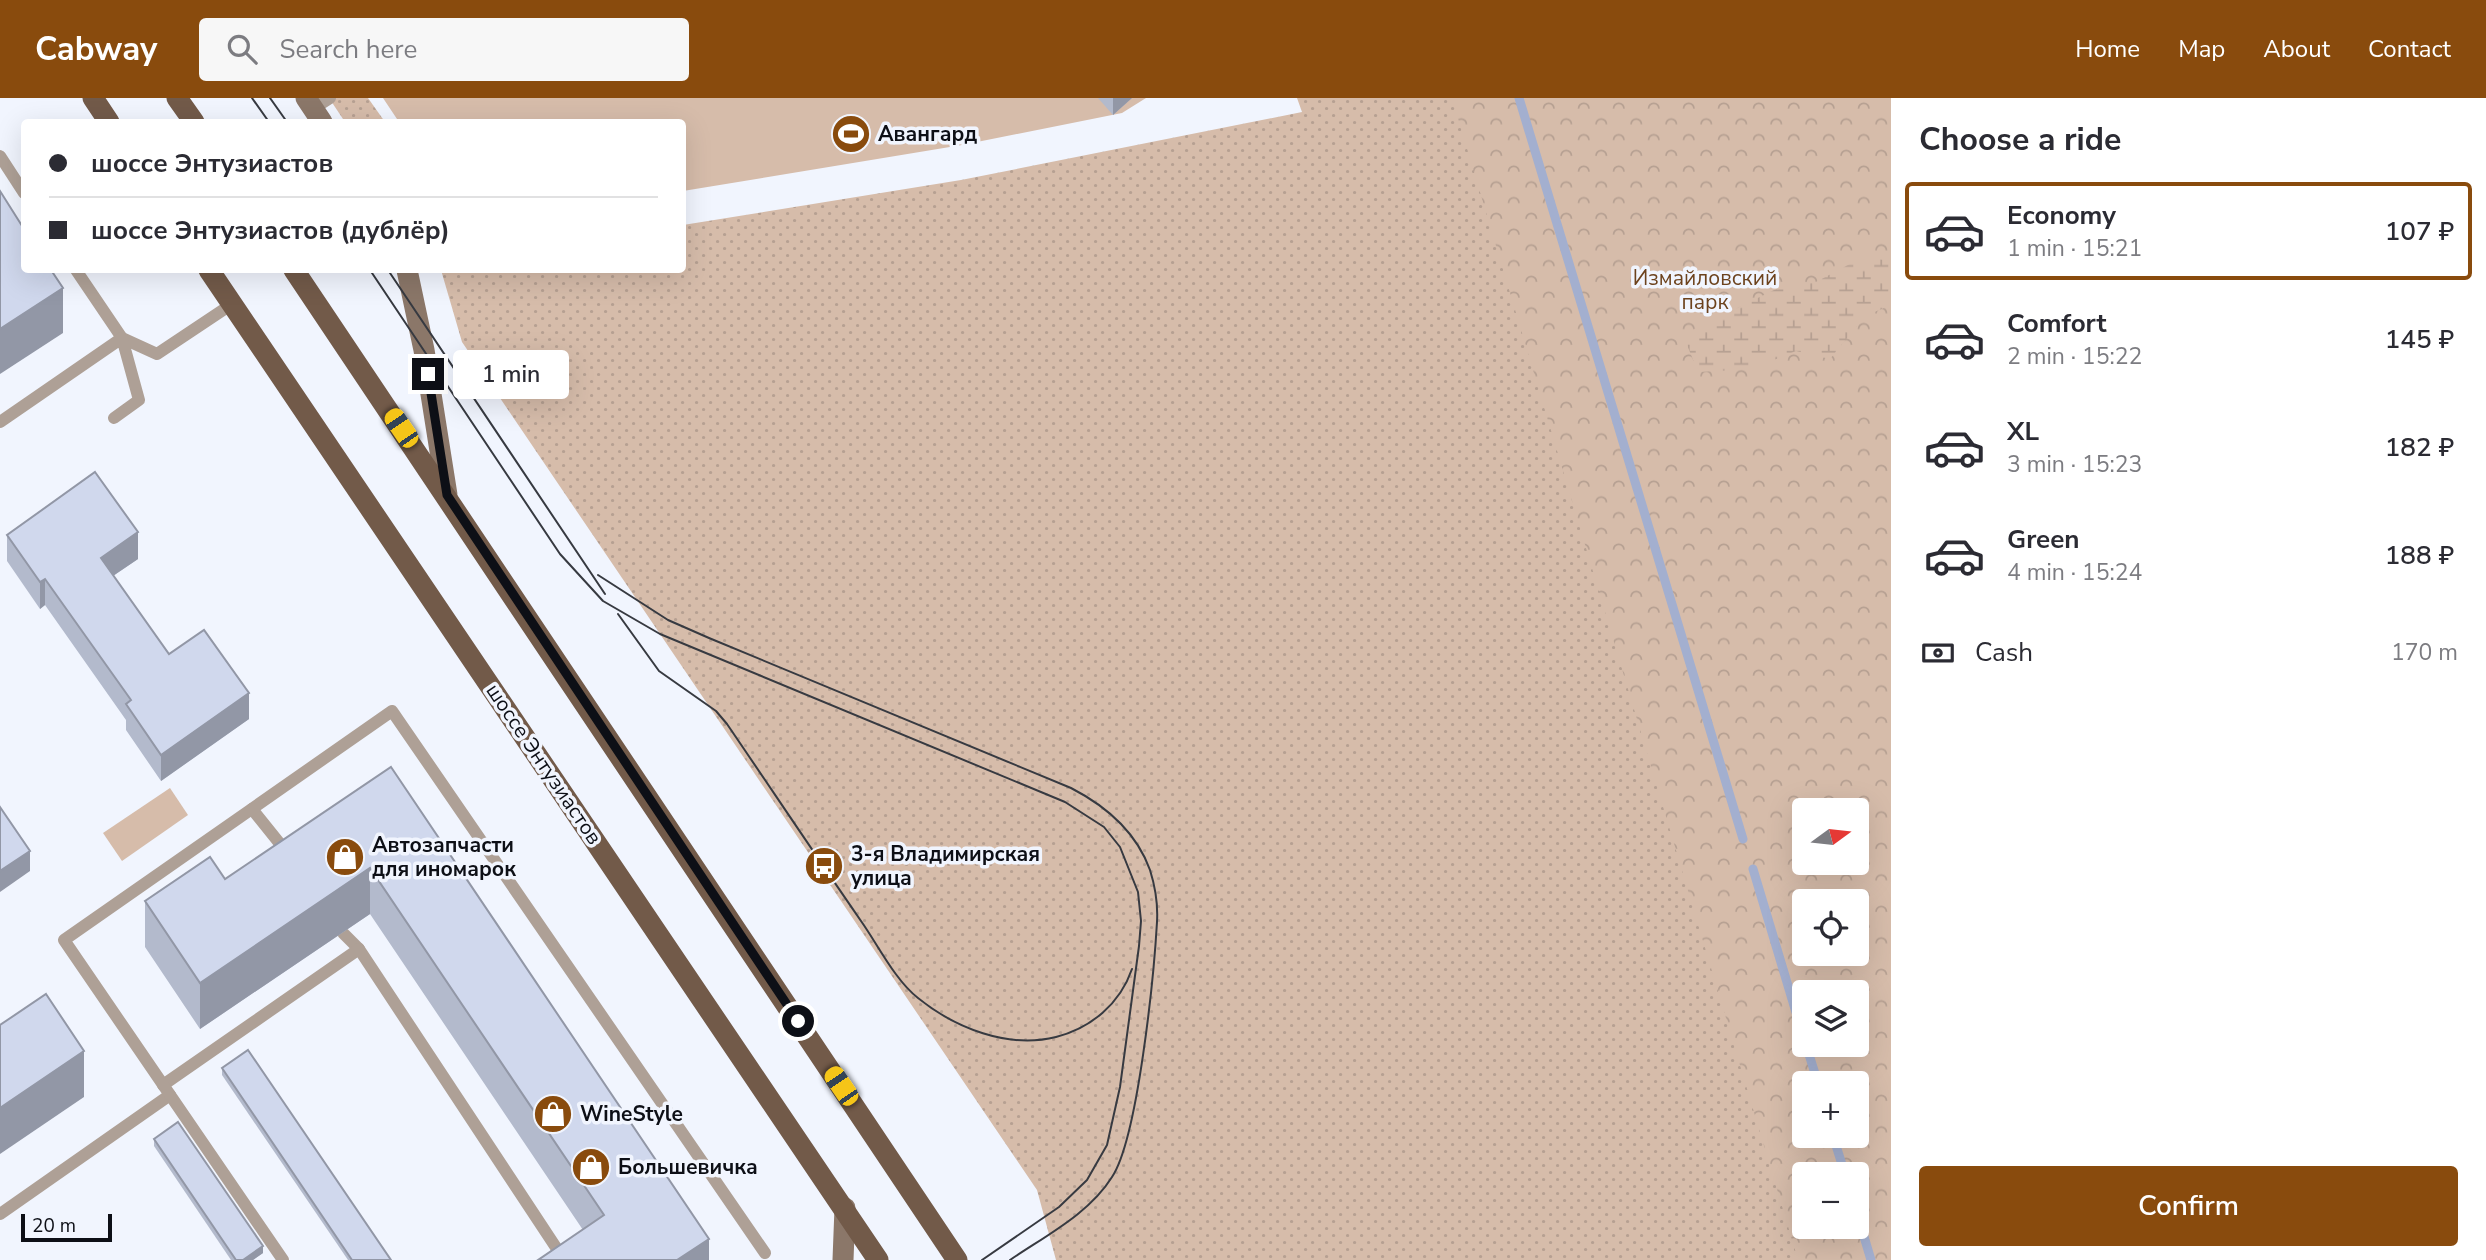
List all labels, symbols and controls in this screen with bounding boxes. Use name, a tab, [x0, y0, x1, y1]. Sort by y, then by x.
search box	[199, 18, 689, 81]
text: Cabway	[35, 27, 157, 72]
icon: search	[223, 30, 261, 68]
text: Search here	[279, 32, 417, 67]
text: Home	[2075, 33, 2140, 65]
text: Map	[2178, 33, 2225, 65]
text: About	[2263, 33, 2330, 65]
text: Contact	[2368, 33, 2451, 65]
sports icon: Авангард	[830, 113, 872, 155]
text: Choose a ride	[1919, 118, 2121, 161]
place label: Авангард	[878, 120, 977, 148]
text: шоссе Энтузиастов	[91, 146, 333, 181]
text: Economy	[2007, 198, 2116, 233]
icon: car	[1923, 200, 1986, 263]
text: шоссе Энтузиастов (дублёр)	[91, 213, 450, 248]
text: 107 ₽	[2385, 214, 2454, 249]
text: 1 min · 15:21	[2007, 233, 2142, 264]
park label: Измайловский парк	[1633, 264, 1777, 316]
text: Comfort	[2007, 306, 2107, 341]
icon: car	[1923, 308, 1986, 371]
text: 145 ₽	[2385, 322, 2454, 357]
text: 2 min · 15:22	[2007, 341, 2142, 372]
callout: 1 min	[452, 350, 568, 398]
route end	[412, 358, 444, 390]
text: 1 min	[482, 359, 540, 390]
car	[381, 405, 422, 451]
text: XL	[2007, 414, 2039, 449]
icon: car	[1923, 416, 1986, 479]
text: 182 ₽	[2385, 430, 2454, 465]
text: 3 min · 15:23	[2007, 449, 2142, 480]
text: Green	[2007, 522, 2080, 557]
icon: car	[1923, 524, 1986, 587]
text: 188 ₽	[2385, 538, 2454, 573]
text: 4 min · 15:24	[2007, 557, 2142, 588]
icon: cash	[1919, 634, 1957, 672]
text: Cash	[1975, 635, 2033, 670]
text: 170 m	[2391, 637, 2458, 668]
street label: шоссе Энтузиастов	[480, 678, 608, 850]
north arrow	[1792, 798, 1869, 875]
map controls	[1792, 798, 1869, 1239]
place label: Автозапчасти для иномарок	[372, 831, 516, 883]
shop icon: Автозапчасти для иномарок	[324, 836, 366, 878]
place label: 3-я Владимирская улица	[851, 840, 1040, 892]
bus stop icon: 3-я Владимирская улица	[803, 845, 845, 887]
button: locate	[1792, 889, 1869, 966]
button: layers	[1792, 980, 1869, 1057]
route start	[782, 1005, 814, 1037]
car	[821, 1063, 862, 1109]
button: +	[1792, 1071, 1869, 1148]
shop icon: WineStyle	[532, 1093, 574, 1135]
place label: WineStyle	[580, 1100, 683, 1128]
shop icon: Большевичка	[570, 1146, 612, 1188]
place label: Большевичка	[618, 1153, 758, 1181]
button: −	[1792, 1162, 1869, 1239]
button: Confirm	[1919, 1166, 2458, 1246]
scale bar	[21, 1211, 112, 1243]
text: 20 m	[32, 1213, 76, 1239]

